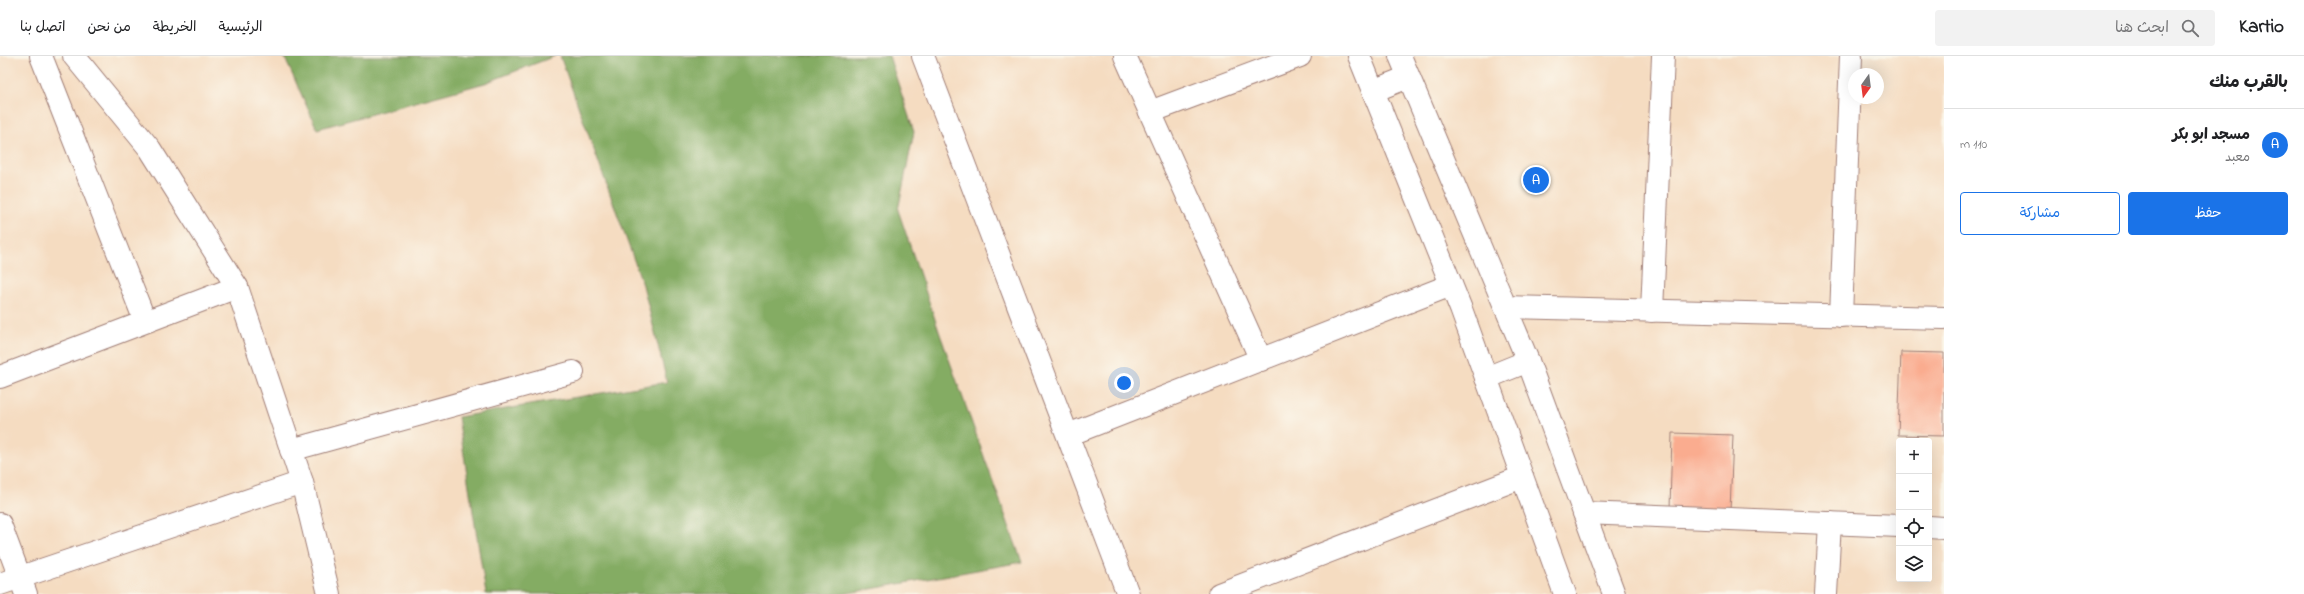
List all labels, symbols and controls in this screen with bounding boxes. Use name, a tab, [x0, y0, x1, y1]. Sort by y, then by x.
search box	[1935, 10, 2215, 46]
text: Kartio	[2239, 14, 2284, 41]
text: اتصل بنا	[20, 17, 65, 38]
text: من نحن	[87, 17, 131, 38]
text: الخريطة	[153, 17, 197, 38]
text: الرئيسية	[219, 17, 263, 38]
text: ابحث هنا	[2115, 17, 2169, 39]
icon: search	[2179, 17, 2201, 39]
north arrow	[1848, 68, 1884, 104]
text: بالقرب منك	[2209, 70, 2288, 95]
text: مسجد ابو بكر	[2172, 124, 2250, 146]
text: 110 m	[1960, 135, 1987, 154]
text: A	[2271, 135, 2279, 154]
text: معبد	[2225, 148, 2250, 167]
pin: A	[1523, 165, 1549, 195]
button: مشاركة	[1960, 192, 2120, 235]
button: حفظ	[2128, 192, 2288, 235]
your location	[1114, 373, 1134, 393]
map controls	[1896, 438, 1932, 582]
button: +	[1896, 438, 1932, 474]
button: −	[1896, 474, 1932, 510]
button: locate	[1896, 510, 1932, 546]
button: layers	[1896, 546, 1932, 582]

